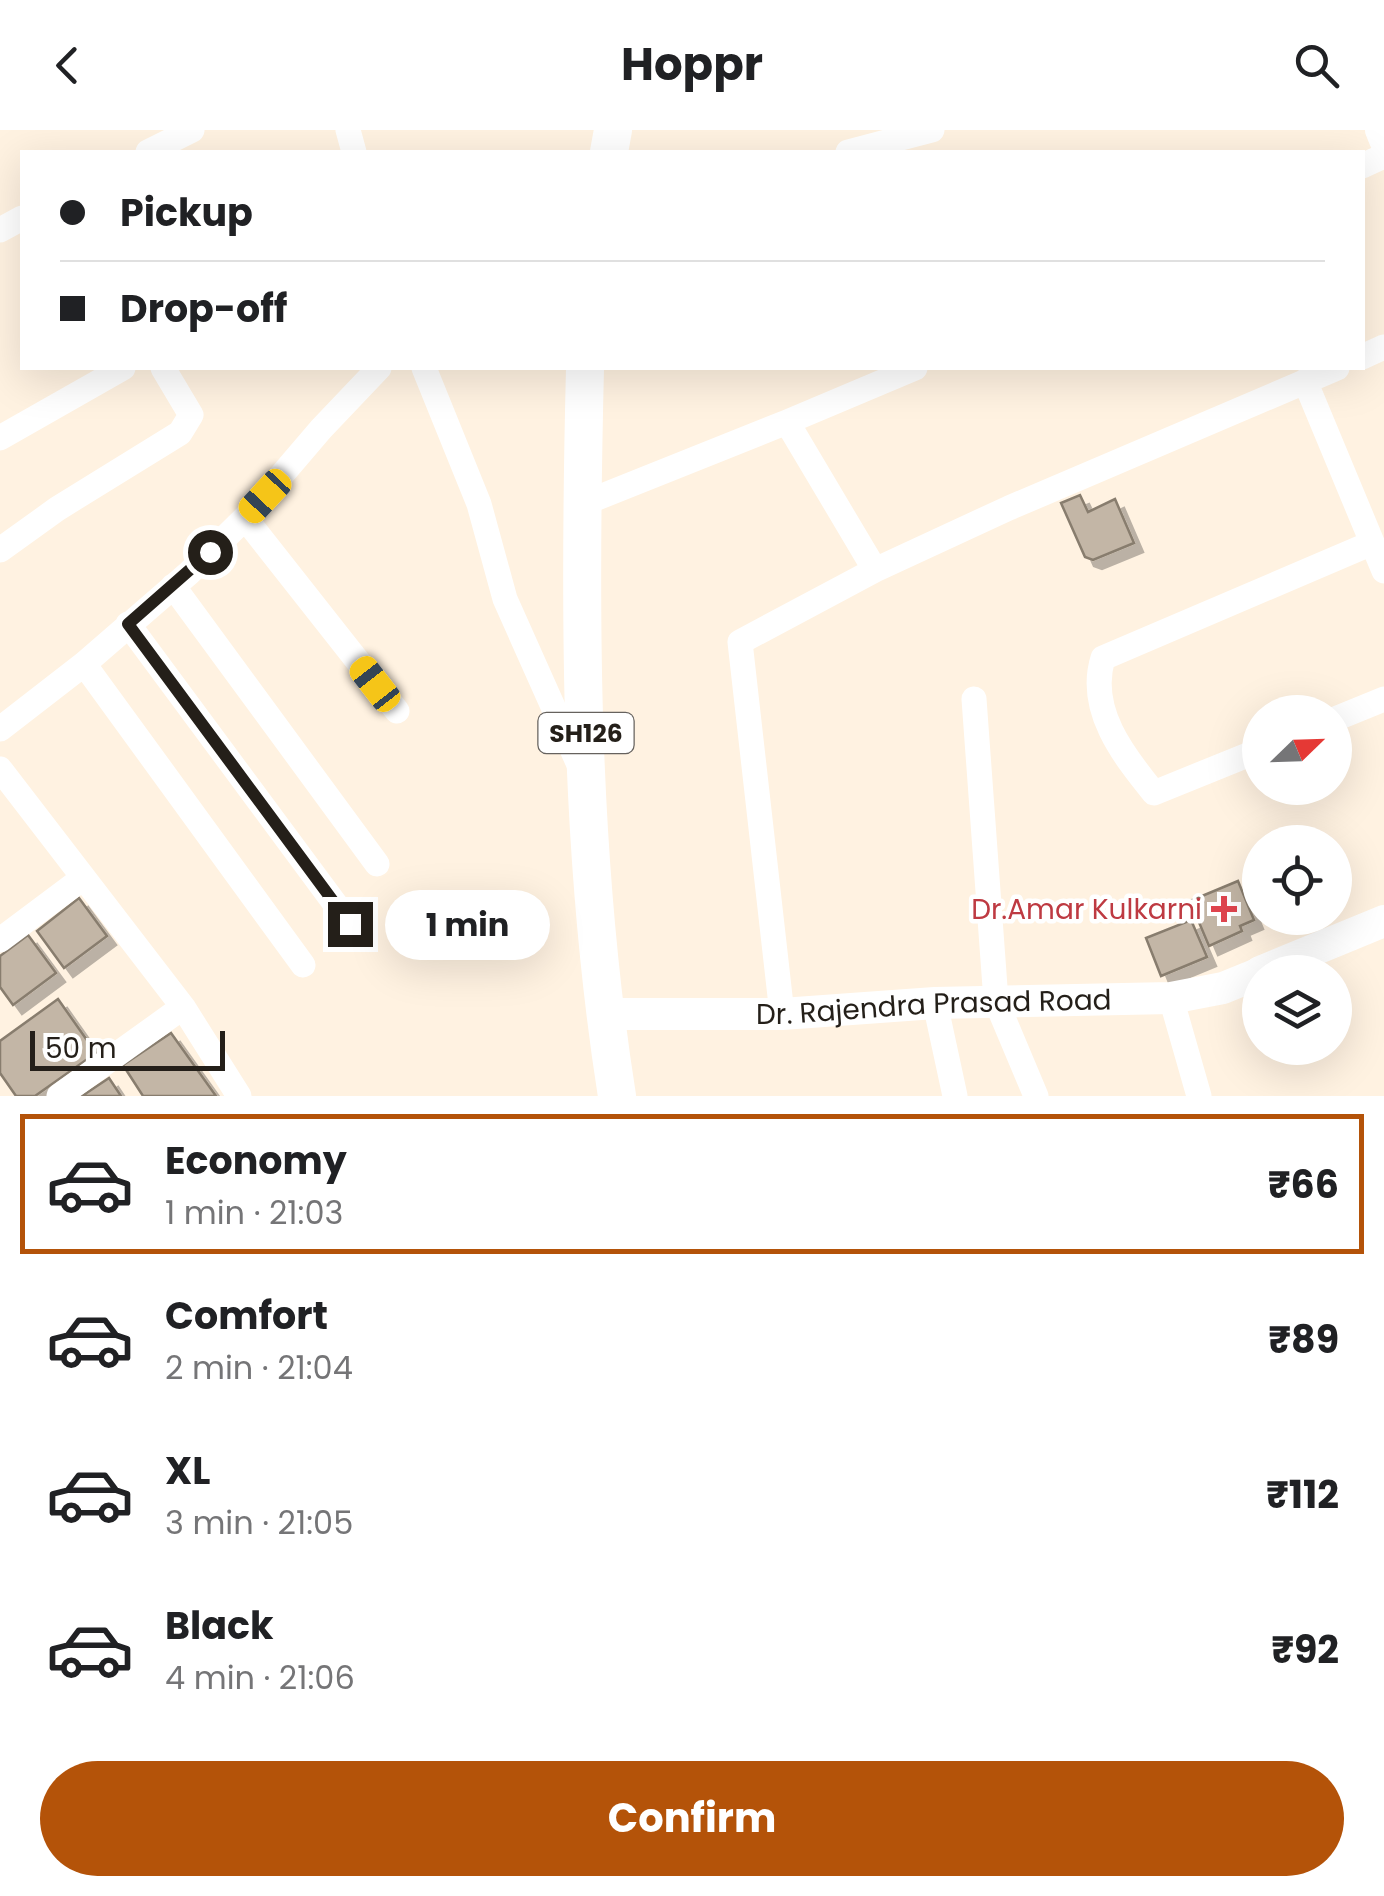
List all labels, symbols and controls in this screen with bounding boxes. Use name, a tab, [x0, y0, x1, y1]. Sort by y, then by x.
text: Hoppr	[621, 33, 763, 96]
icon: back	[40, 38, 95, 93]
icon: search	[1289, 38, 1344, 93]
text: Pickup	[120, 186, 253, 239]
text: Drop-off	[120, 282, 288, 335]
car	[234, 464, 296, 528]
route start	[188, 530, 233, 575]
car	[345, 651, 405, 717]
north arrow	[1242, 695, 1352, 805]
map controls	[1242, 695, 1352, 1065]
road number: SH126	[538, 713, 634, 753]
button: locate	[1242, 825, 1352, 935]
callout: 1 min	[385, 889, 550, 959]
place label: Dr.Amar Kulkarni	[971, 890, 1202, 929]
marker: Dr.Amar Kulkarni	[1211, 896, 1237, 922]
route end	[328, 902, 373, 947]
text: 1 min	[426, 902, 509, 947]
button: layers	[1242, 955, 1352, 1065]
street label: Dr. Rajendra Prasad Road	[756, 980, 1112, 1034]
scale bar	[30, 1026, 225, 1070]
text: 50 m	[45, 1029, 116, 1068]
text: Economy	[165, 1134, 347, 1187]
icon: car	[45, 1139, 135, 1229]
text: ₹66	[1268, 1158, 1339, 1211]
text: 1 min · 21:03	[165, 1190, 343, 1235]
text: Comfort	[165, 1289, 328, 1342]
icon: car	[45, 1294, 135, 1384]
text: ₹89	[1268, 1313, 1339, 1366]
text: 2 min · 21:04	[165, 1345, 353, 1390]
text: XL	[165, 1444, 210, 1497]
icon: car	[45, 1449, 135, 1539]
text: ₹112	[1266, 1468, 1339, 1521]
text: 3 min · 21:05	[165, 1500, 353, 1545]
text: Black	[165, 1599, 274, 1652]
icon: car	[45, 1604, 135, 1694]
text: ₹92	[1271, 1623, 1339, 1676]
text: 4 min · 21:06	[165, 1655, 355, 1700]
button: Confirm	[40, 1761, 1344, 1876]

